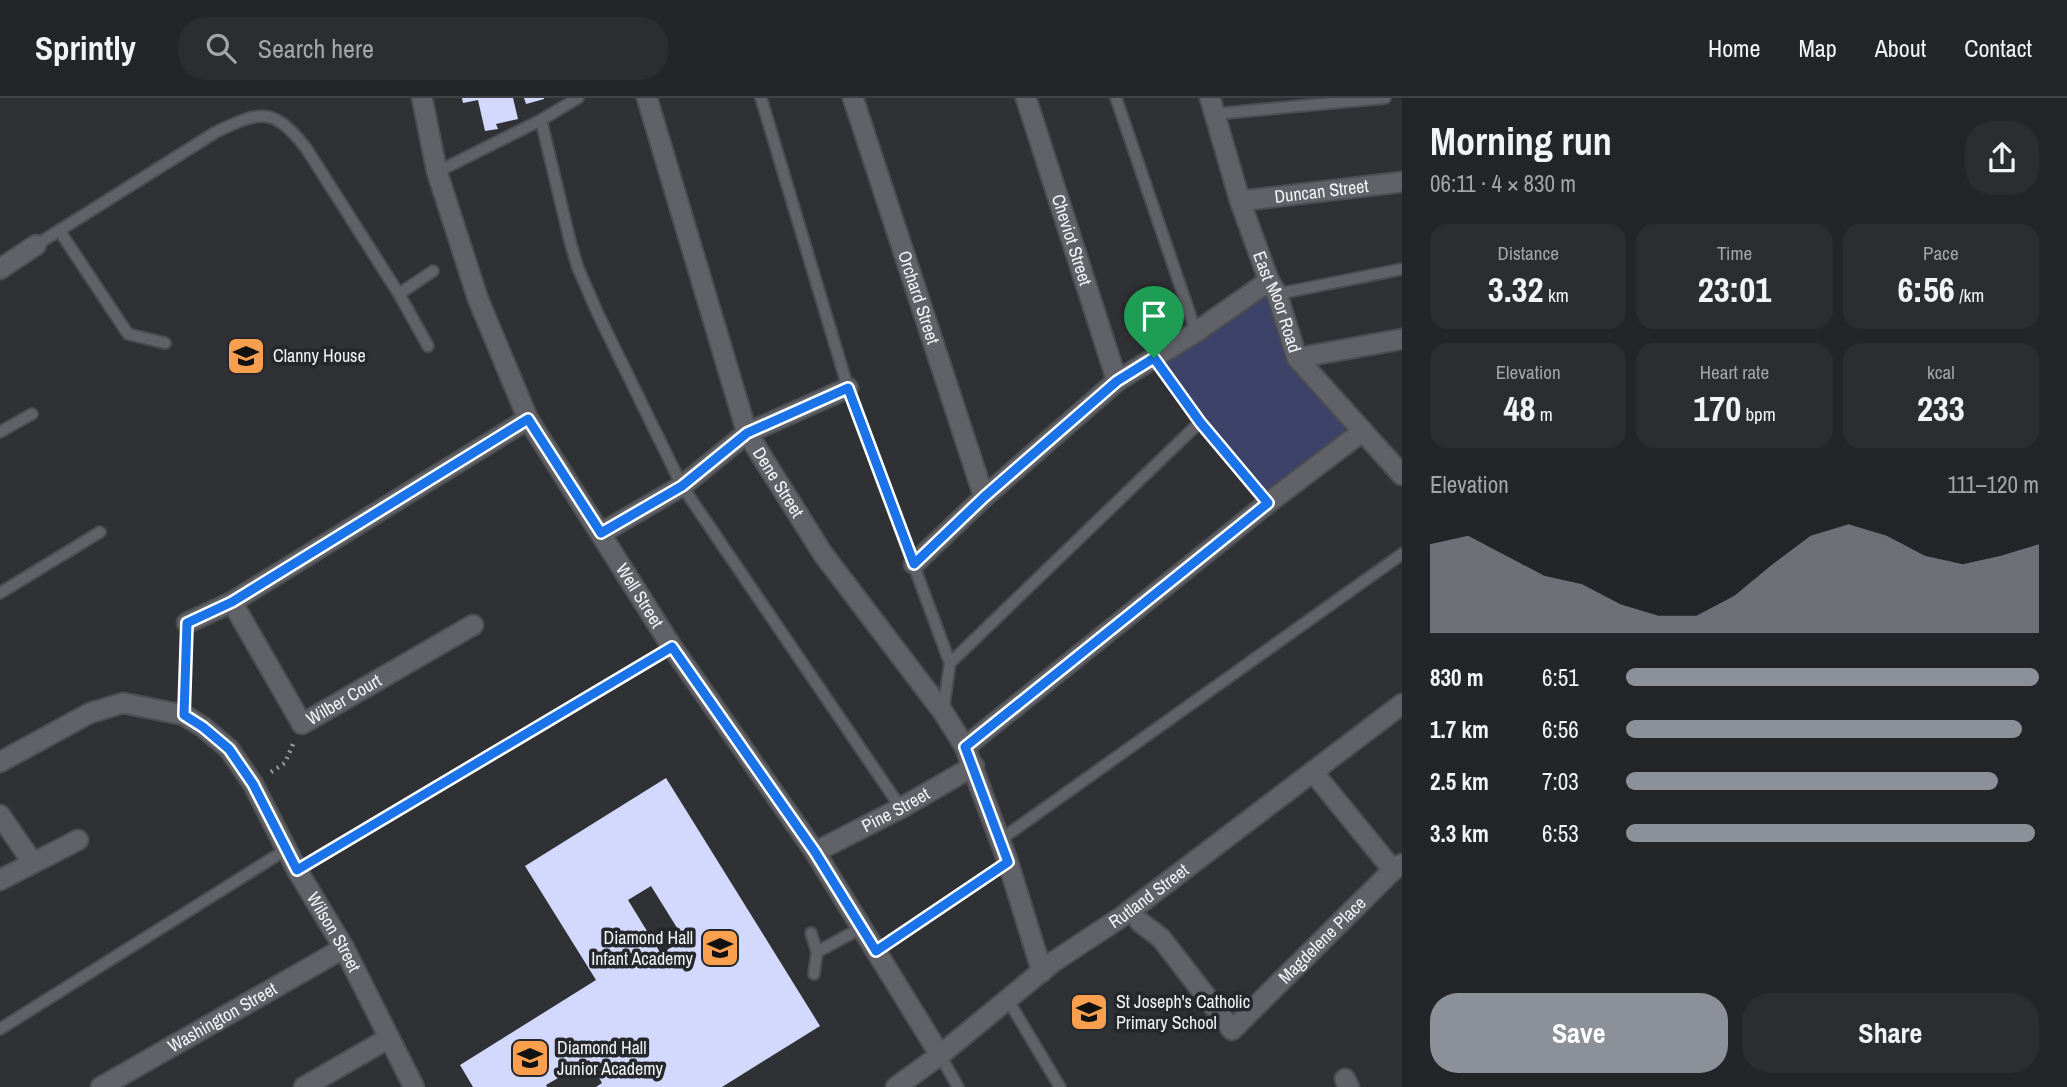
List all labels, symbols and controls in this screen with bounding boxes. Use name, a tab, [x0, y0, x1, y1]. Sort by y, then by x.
search box	[178, 17, 668, 80]
text: Sprintly	[35, 26, 136, 70]
icon: search	[202, 29, 240, 67]
text: Search here	[258, 31, 374, 66]
text: Home	[1708, 32, 1760, 64]
text: Map	[1798, 32, 1837, 64]
text: About	[1875, 32, 1926, 64]
text: Contact	[1964, 32, 2032, 64]
text: Morning run	[1430, 116, 1612, 167]
button: share	[1965, 121, 2039, 195]
text: 06:11 · 4 × 830 m	[1430, 168, 1576, 199]
street label: Duncan Street	[1273, 173, 1370, 209]
street label: Cheviot Street	[1046, 191, 1098, 288]
text: Distance	[1497, 240, 1559, 266]
text: Time	[1717, 240, 1752, 266]
text: Pace	[1923, 240, 1959, 266]
street label: Orchard Street	[892, 247, 946, 347]
street label: East Moor Road	[1247, 248, 1308, 356]
text: 3.32	[1488, 266, 1544, 313]
text: 23:01	[1698, 266, 1771, 313]
text: 6:56	[1897, 266, 1955, 313]
text: km	[1544, 282, 1569, 308]
text: /km	[1955, 282, 1984, 308]
pin	[1124, 286, 1184, 358]
icon: arrive	[1135, 297, 1173, 335]
school or university icon: Clanny House	[225, 335, 267, 377]
place label: Clanny House	[273, 343, 366, 368]
text: Elevation	[1496, 359, 1561, 385]
text: Heart rate	[1700, 359, 1769, 385]
text: kcal	[1927, 359, 1955, 385]
text: 48	[1504, 385, 1535, 432]
text: 170	[1693, 385, 1741, 432]
text: 233	[1917, 385, 1965, 432]
text: m	[1535, 401, 1553, 427]
text: bpm	[1741, 401, 1776, 427]
street label: Dene Street	[747, 442, 810, 522]
text: Elevation	[1430, 469, 1509, 500]
text: 111–120 m	[1947, 469, 2039, 500]
street label: Well Street	[610, 558, 670, 633]
text: 830 m	[1430, 662, 1483, 693]
text: 6:51	[1542, 662, 1579, 693]
street label: Wilber Court	[301, 668, 386, 731]
text: 1.7 km	[1430, 714, 1489, 745]
text: 6:56	[1542, 714, 1579, 745]
text: 2.5 km	[1430, 766, 1489, 797]
text: 7:03	[1542, 766, 1579, 797]
street label: Pine Street	[857, 781, 934, 838]
text: 3.3 km	[1430, 818, 1489, 849]
text: 6:53	[1542, 818, 1579, 849]
street label: Rutland Street	[1104, 857, 1194, 934]
street label: Wilson Street	[301, 887, 367, 976]
street label: Magdelene Place	[1273, 891, 1371, 989]
place label: Diamond Hall Infant Academy	[591, 925, 694, 971]
school or university icon: Diamond Hall Infant Academy	[699, 927, 741, 969]
street label: Washington Street	[163, 976, 281, 1058]
place label: St Joseph's Catholic Primary School	[1116, 989, 1250, 1035]
school or university icon: St Joseph's Catholic Primary School	[1068, 991, 1110, 1033]
button: Save	[1430, 993, 1728, 1073]
button: Share	[1742, 993, 2039, 1073]
place label: Diamond Hall Junior Academy	[557, 1035, 663, 1081]
school or university icon: Diamond Hall Junior Academy	[509, 1037, 551, 1079]

